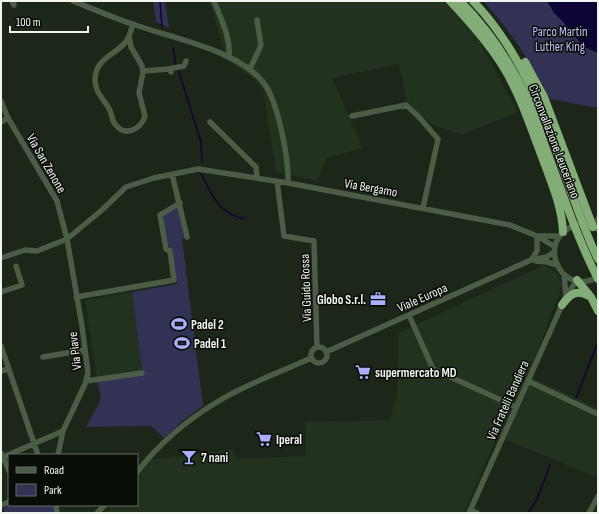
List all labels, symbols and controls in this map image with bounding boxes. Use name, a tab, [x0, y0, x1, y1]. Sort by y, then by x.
scale bar	[10, 8, 88, 34]
text: 100 m	[16, 15, 41, 30]
park label: Parco Martin Luther King	[532, 24, 588, 55]
street label: Circonvallazione Leuceriano	[525, 82, 583, 201]
street label: Via San Zenone	[23, 131, 69, 196]
street label: Via Bergamo	[343, 175, 399, 201]
street label: Via Guido Rossa	[297, 254, 315, 322]
street label: Viale Europa	[395, 280, 450, 316]
office icon: Globo S.r.l.	[369, 290, 387, 308]
place label: Globo S.r.l.	[317, 292, 366, 308]
sports icon: Padel 2	[170, 315, 188, 333]
place label: Padel 2	[191, 317, 224, 333]
street label: Via Piave	[65, 331, 85, 371]
sports icon: Padel 1	[173, 334, 191, 352]
place label: Padel 1	[194, 336, 226, 352]
street label: Via Fratelli Bandiera	[483, 358, 533, 443]
supermarket icon: supermercato MD	[354, 363, 372, 381]
place label: supermercato MD	[375, 365, 457, 381]
supermarket icon: Iperal	[255, 430, 273, 448]
place label: Iperal	[276, 432, 302, 448]
bar icon: 7 nani	[180, 448, 198, 466]
place label: 7 nani	[201, 450, 229, 466]
legend	[8, 454, 138, 506]
text: Road	[44, 463, 64, 478]
text: Park	[44, 483, 62, 498]

